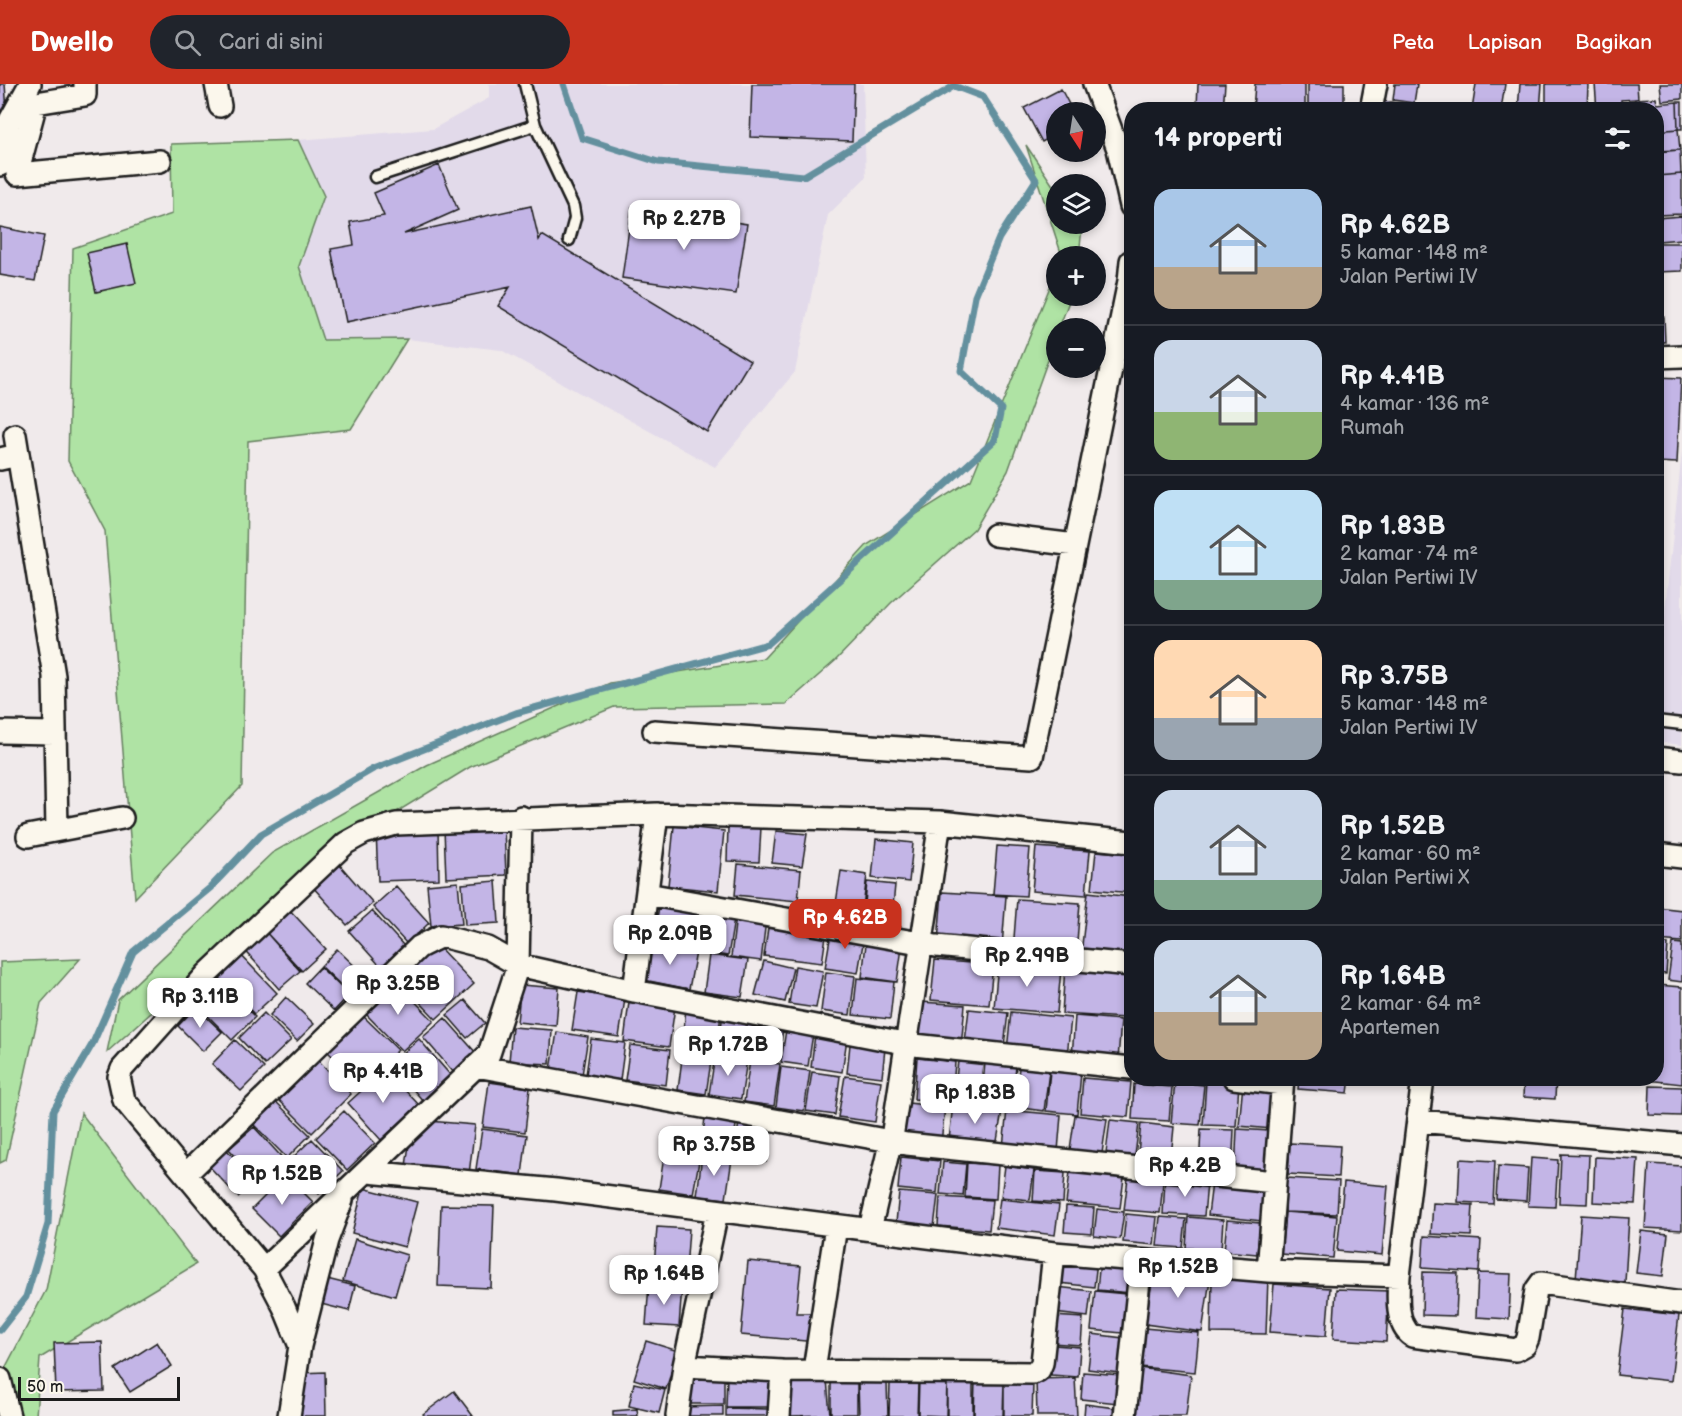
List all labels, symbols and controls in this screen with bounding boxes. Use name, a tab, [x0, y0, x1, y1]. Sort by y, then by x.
search box	[150, 15, 570, 69]
text: Dwello	[30, 26, 114, 59]
icon: search	[171, 26, 204, 59]
text: Cari di sini	[219, 29, 323, 56]
text: Peta	[1392, 30, 1434, 55]
text: Lapisan	[1467, 30, 1542, 55]
text: Bagikan	[1575, 30, 1652, 55]
north arrow	[1046, 102, 1106, 162]
map controls	[1046, 102, 1106, 378]
icon: filters	[1601, 122, 1634, 155]
text: 14 properti	[1154, 123, 1283, 154]
button: layers	[1046, 174, 1106, 234]
pin: Rp 2.27B	[622, 200, 746, 251]
text: Rp 2.27B	[642, 207, 726, 231]
text: Rp 4.62B	[1340, 210, 1450, 241]
icon: home	[1202, 213, 1274, 285]
text: 5 kamar · 148 m²	[1340, 241, 1488, 265]
button: +	[1046, 246, 1106, 306]
text: Jalan Pertiwi IV	[1340, 265, 1478, 289]
button: −	[1046, 318, 1106, 378]
text: Rp 4.41B	[1340, 361, 1445, 392]
icon: home	[1202, 364, 1274, 436]
text: 4 kamar · 136 m²	[1340, 392, 1489, 416]
text: Rumah	[1340, 416, 1404, 440]
text: Rp 1.83B	[1340, 511, 1446, 542]
icon: home	[1202, 514, 1274, 586]
text: 2 kamar · 74 m²	[1340, 542, 1478, 566]
text: Jalan Pertiwi IV	[1340, 566, 1478, 590]
text: Rp 3.75B	[1340, 661, 1448, 692]
icon: home	[1202, 664, 1274, 736]
text: 5 kamar · 148 m²	[1340, 692, 1488, 716]
text: Jalan Pertiwi IV	[1340, 716, 1478, 740]
text: Rp 1.52B	[1340, 811, 1445, 842]
icon: home	[1202, 814, 1274, 886]
text: 2 kamar · 60 m²	[1340, 842, 1481, 866]
text: Jalan Pertiwi X	[1340, 866, 1469, 890]
pin: Rp 4.62B	[783, 899, 907, 950]
text: Rp 4.62B	[803, 906, 887, 930]
pin: Rp 2.09B	[608, 915, 732, 966]
text: Rp 2.09B	[627, 922, 713, 946]
pin: Rp 2.99B	[965, 937, 1089, 988]
text: Rp 2.99B	[985, 944, 1069, 968]
text: Rp 1.64B	[1340, 961, 1446, 992]
icon: home	[1202, 964, 1274, 1036]
pin: Rp 3.25B	[336, 965, 460, 1016]
text: Rp 3.25B	[356, 972, 440, 996]
pin: Rp 3.11B	[138, 978, 262, 1029]
text: Rp 3.11B	[161, 985, 239, 1009]
text: 2 kamar · 64 m²	[1340, 992, 1481, 1016]
text: Apartemen	[1340, 1016, 1440, 1040]
pin: Rp 1.72B	[666, 1026, 790, 1077]
text: Rp 1.72B	[688, 1033, 768, 1057]
pin: Rp 4.41B	[321, 1053, 445, 1104]
text: Rp 4.41B	[343, 1060, 423, 1084]
pin: Rp 1.83B	[913, 1074, 1037, 1125]
text: Rp 1.83B	[934, 1081, 1016, 1105]
pin: Rp 3.75B	[652, 1126, 776, 1177]
text: Rp 3.75B	[672, 1133, 756, 1157]
pin: Rp 4.2B	[1130, 1147, 1240, 1198]
text: Rp 4.2B	[1149, 1154, 1221, 1178]
pin: Rp 1.52B	[220, 1155, 344, 1206]
text: Rp 1.52B	[241, 1162, 323, 1186]
pin: Rp 1.52B	[1116, 1248, 1240, 1299]
pin: Rp 1.64B	[602, 1255, 726, 1306]
text: Rp 1.52B	[1137, 1255, 1219, 1279]
text: Rp 1.64B	[623, 1262, 705, 1286]
scale bar	[18, 1374, 180, 1402]
text: 50 m	[27, 1378, 63, 1397]

